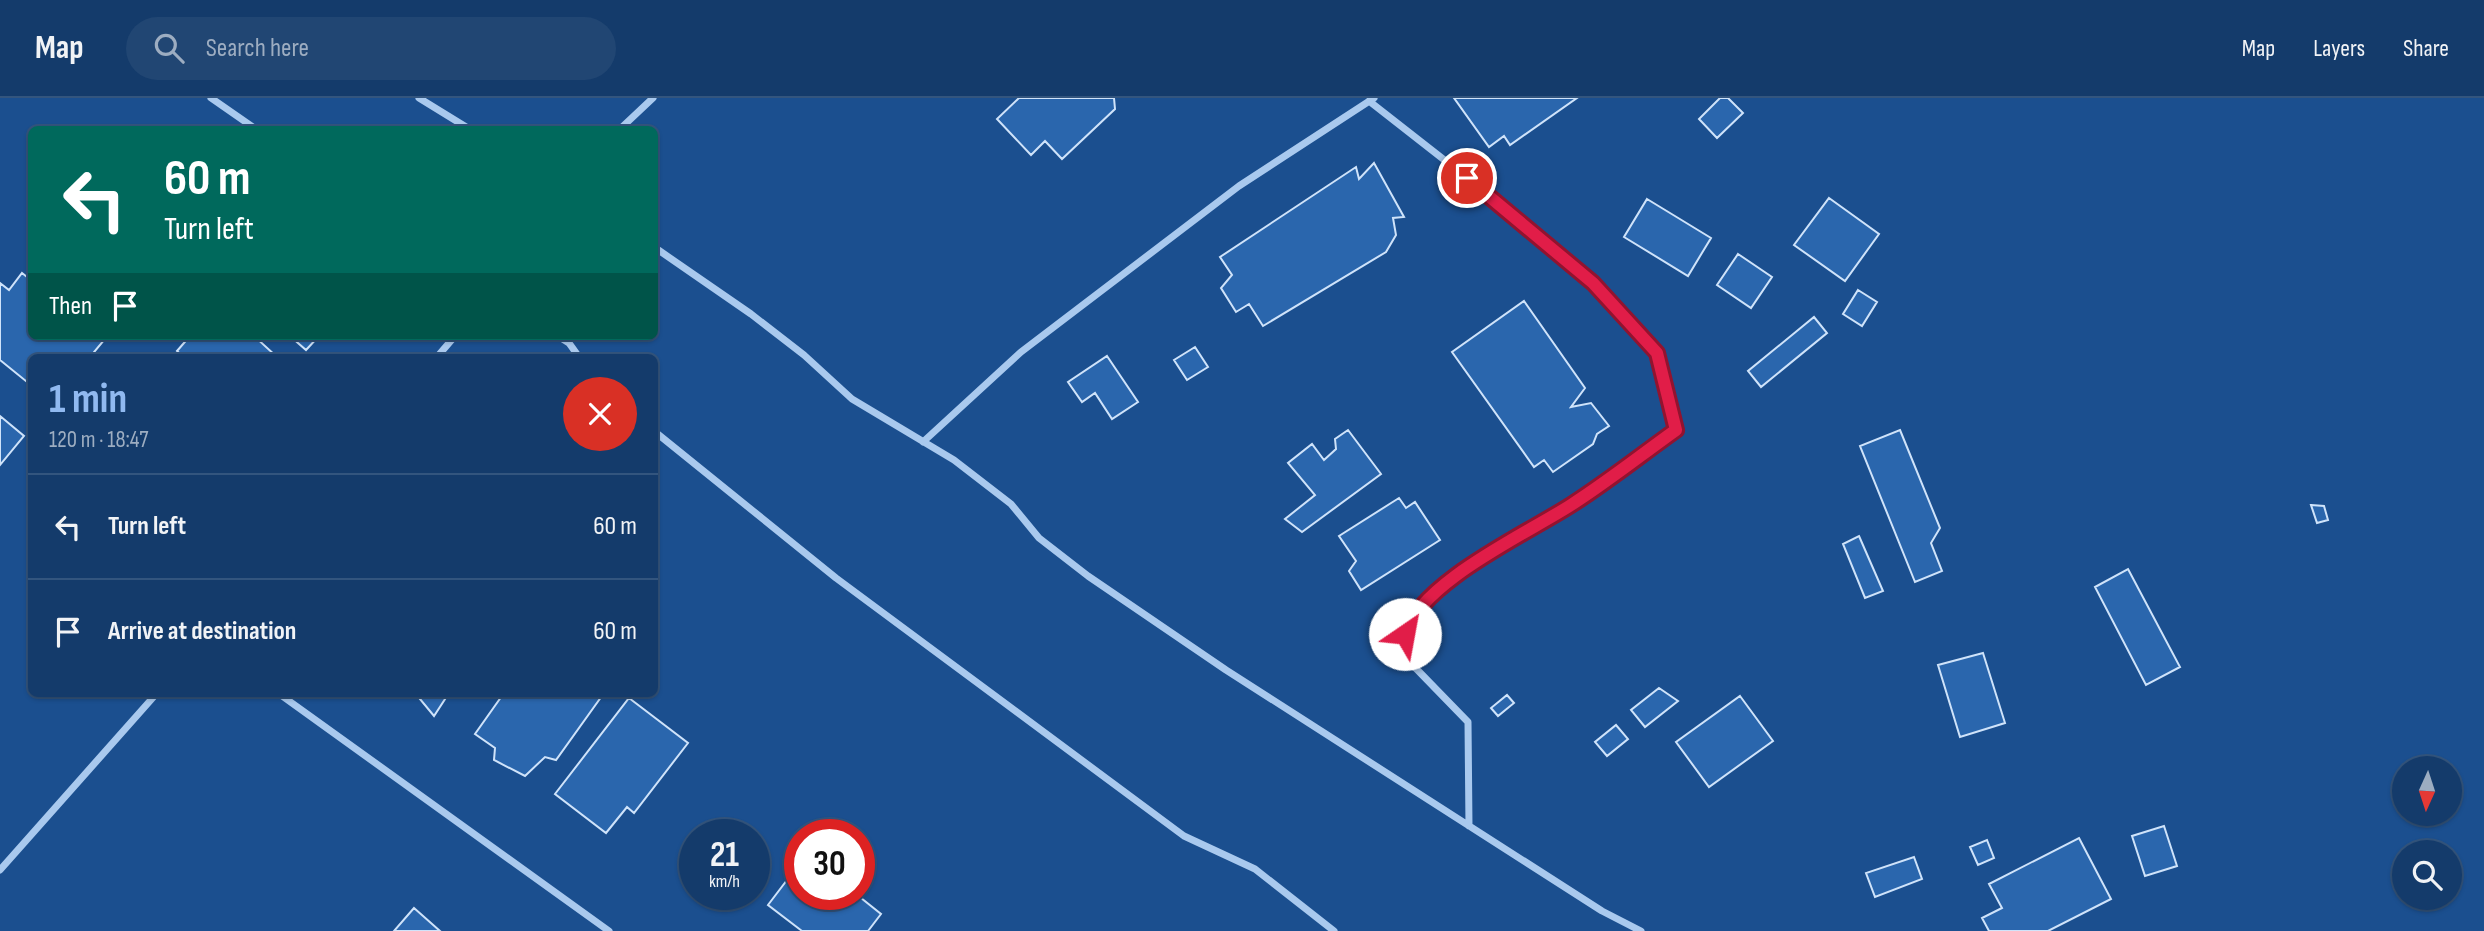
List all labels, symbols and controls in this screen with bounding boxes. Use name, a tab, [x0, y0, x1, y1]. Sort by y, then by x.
search box	[126, 17, 616, 80]
text: Map	[35, 28, 84, 68]
icon: search	[150, 29, 188, 67]
text: Search here	[206, 33, 309, 64]
text: Map	[2242, 34, 2275, 63]
text: Layers	[2313, 34, 2365, 63]
text: Share	[2403, 34, 2449, 63]
pin	[1437, 148, 1497, 208]
text: 60 m	[164, 150, 251, 209]
icon: left	[49, 154, 140, 245]
icon: arrive	[1448, 159, 1486, 197]
text: Turn left	[164, 210, 254, 249]
icon: arrive	[106, 287, 144, 325]
text: Then	[49, 291, 92, 322]
text: 1 min	[49, 374, 127, 425]
button: close	[563, 377, 637, 451]
text: 120 m · 18:47	[49, 426, 148, 454]
icon: left	[49, 508, 87, 546]
text: Turn left	[108, 511, 186, 542]
text: 60 m	[593, 511, 637, 542]
position arrow	[1368, 597, 1442, 671]
icon: arrive	[49, 613, 87, 651]
text: Arrive at destination	[108, 616, 296, 647]
text: 60 m	[593, 616, 637, 647]
north arrow	[2392, 756, 2462, 826]
map controls	[2392, 756, 2462, 910]
speed limit sign: 30	[784, 819, 875, 910]
text: 21	[710, 834, 739, 877]
button: search	[2392, 840, 2462, 910]
text: km/h	[709, 871, 740, 892]

